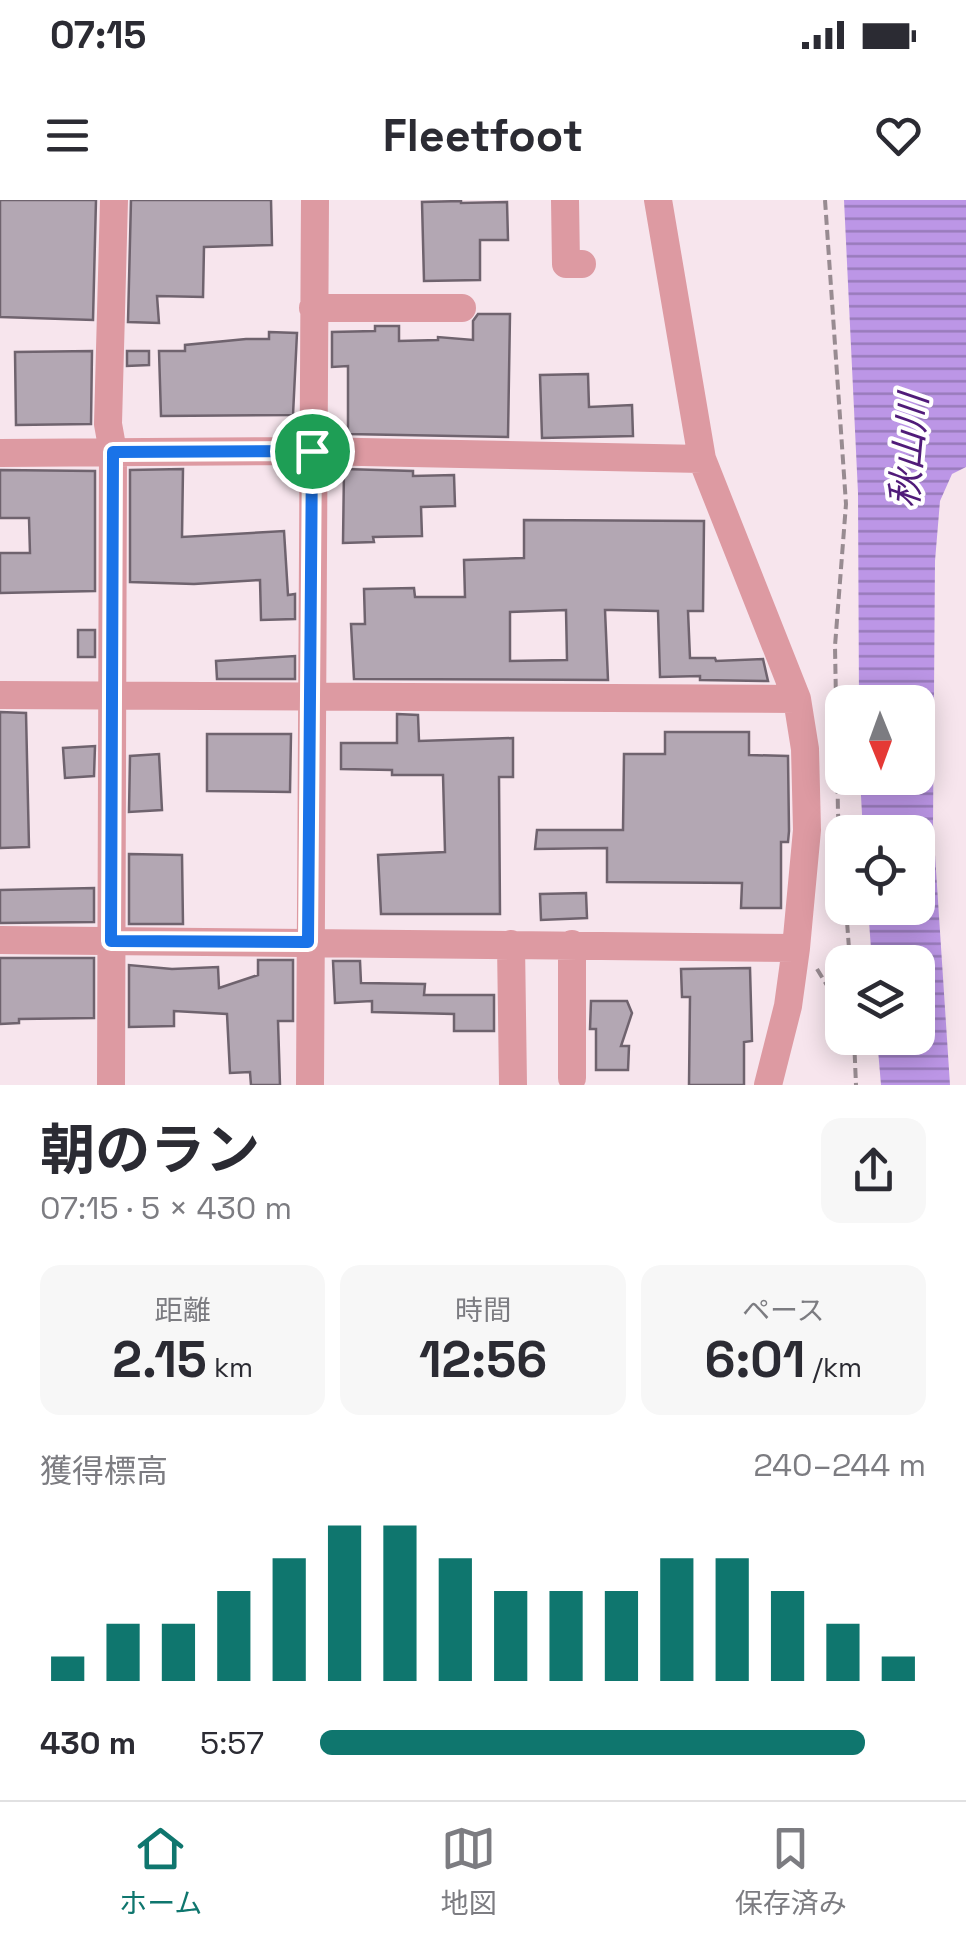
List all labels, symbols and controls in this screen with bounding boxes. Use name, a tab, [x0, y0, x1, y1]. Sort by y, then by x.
text: 07:15	[50, 11, 146, 59]
text: Fleetfoot	[383, 107, 583, 164]
icon: menu	[40, 108, 95, 163]
icon: heart	[871, 108, 926, 163]
water label: 秋山川	[880, 388, 938, 510]
pin	[270, 409, 355, 494]
icon: arrive	[285, 424, 340, 479]
north arrow	[825, 685, 935, 795]
map controls	[825, 685, 935, 1055]
button: locate	[825, 815, 935, 925]
button: layers	[825, 945, 935, 1055]
text: 朝のラン	[40, 1115, 260, 1185]
button: share	[821, 1118, 926, 1223]
text: 07:15 · 5 × 430 m	[40, 1188, 292, 1228]
text: 距離	[155, 1292, 211, 1328]
text: 時間	[455, 1292, 511, 1328]
text: ペース	[742, 1292, 825, 1328]
text: 2.15	[112, 1328, 207, 1392]
text: 12:56	[419, 1328, 547, 1392]
text: 6:01	[705, 1328, 805, 1392]
text: km	[207, 1349, 253, 1385]
text: /km	[805, 1349, 862, 1385]
text: 240–244 m	[754, 1445, 926, 1485]
text: 獲得標高	[40, 1451, 168, 1491]
text: 430 m	[40, 1723, 136, 1763]
text: 5:57	[200, 1723, 264, 1763]
tab: ホーム	[119, 1821, 202, 1921]
tab: 地図	[441, 1821, 497, 1921]
tab: 保存済み	[735, 1821, 847, 1921]

